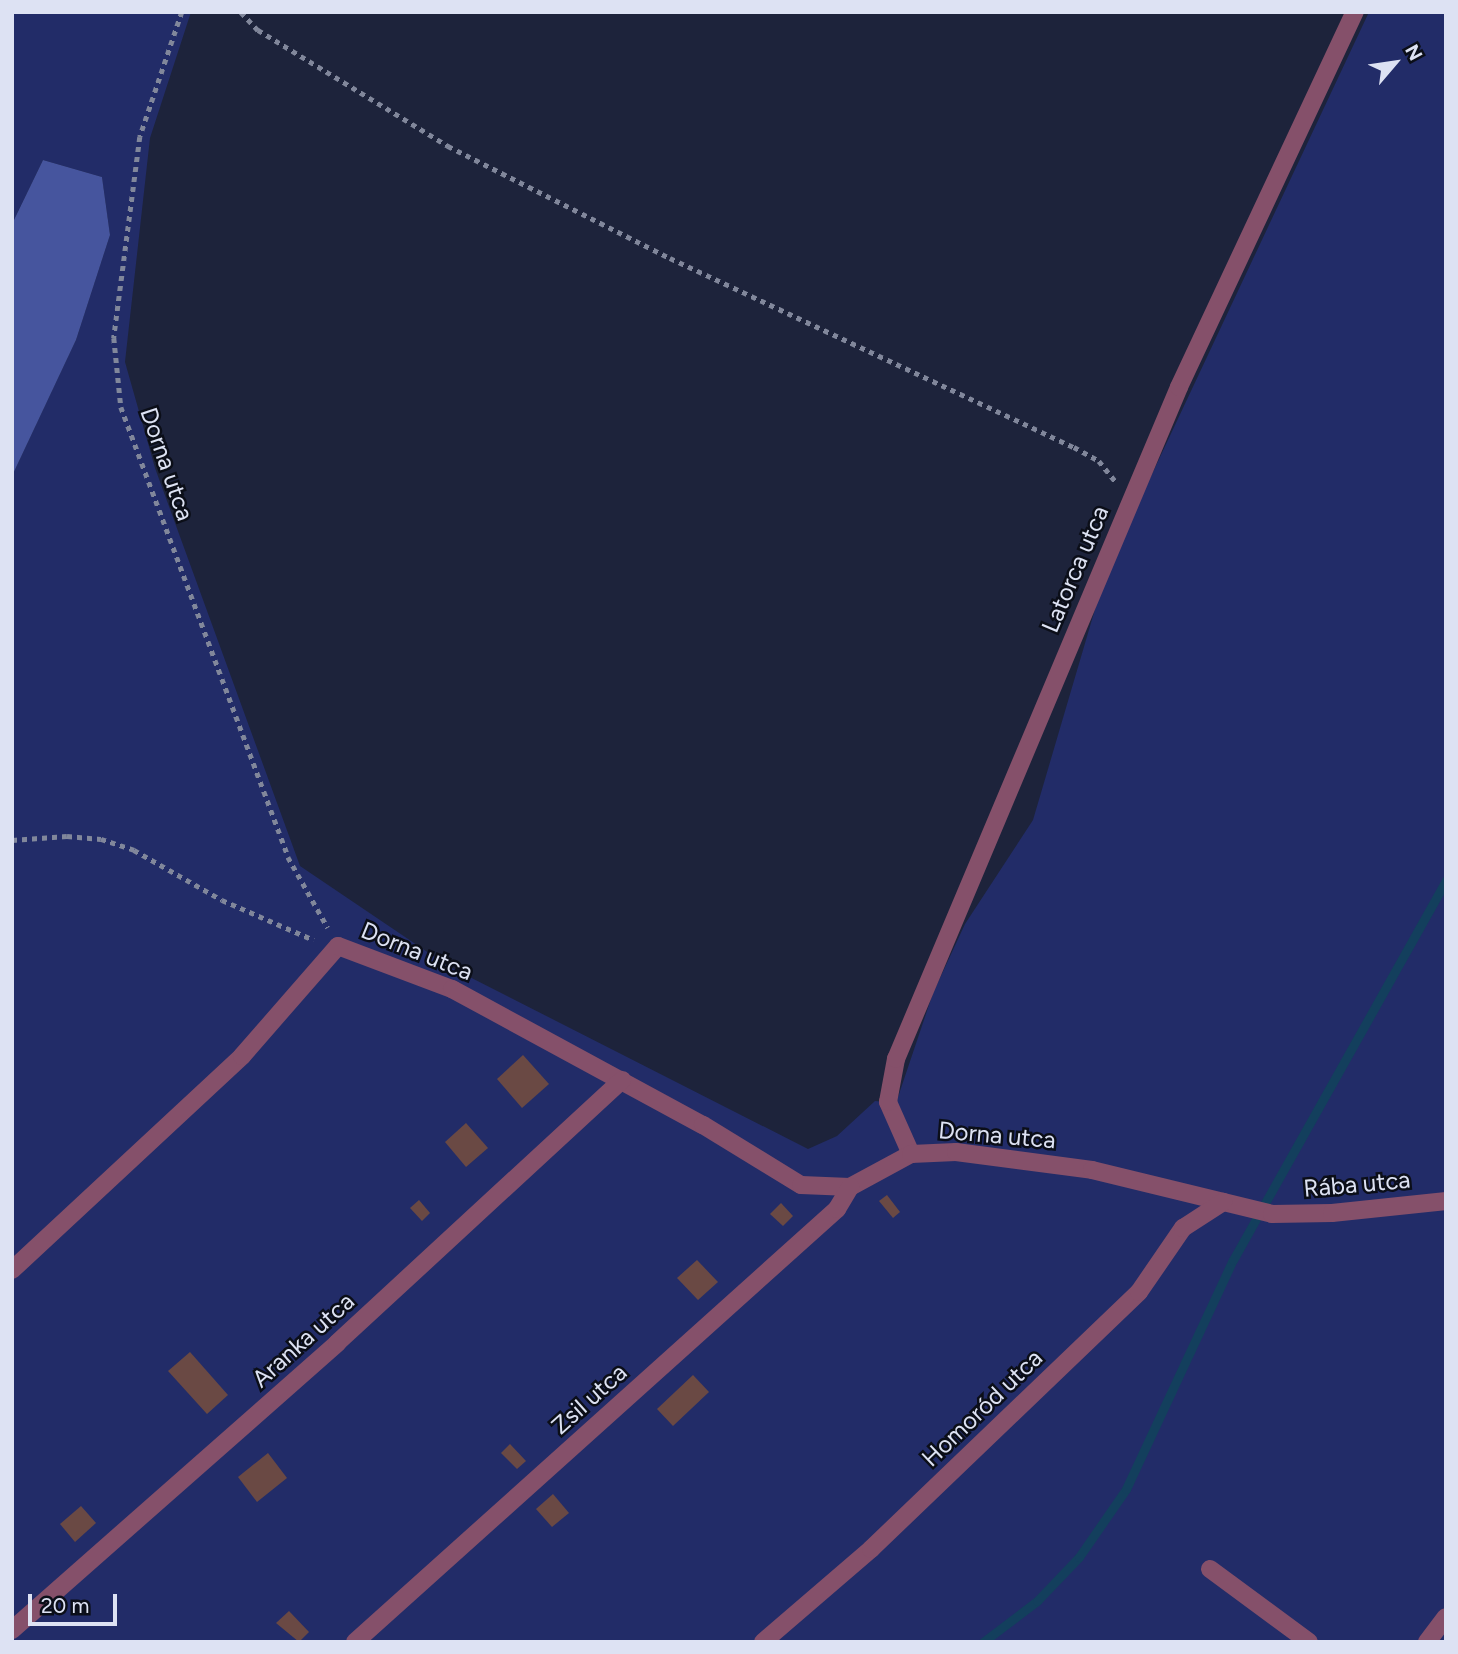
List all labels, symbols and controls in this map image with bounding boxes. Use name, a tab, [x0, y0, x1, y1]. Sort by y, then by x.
north arrow	[1360, 28, 1430, 98]
text: N	[1400, 41, 1427, 65]
street label: Dorna utca	[134, 404, 200, 524]
street label: Latorca utca	[1035, 501, 1115, 637]
street label: Dorna utca	[357, 916, 477, 986]
street label: Dorna utca	[937, 1116, 1057, 1154]
street label: Rába utca	[1302, 1165, 1412, 1203]
street label: Aranka utca	[246, 1287, 360, 1393]
street label: Homoród utca	[916, 1343, 1048, 1473]
street label: Zsil utca	[546, 1358, 632, 1440]
scale bar	[32, 1580, 121, 1624]
text: 20 m	[41, 1593, 89, 1618]

